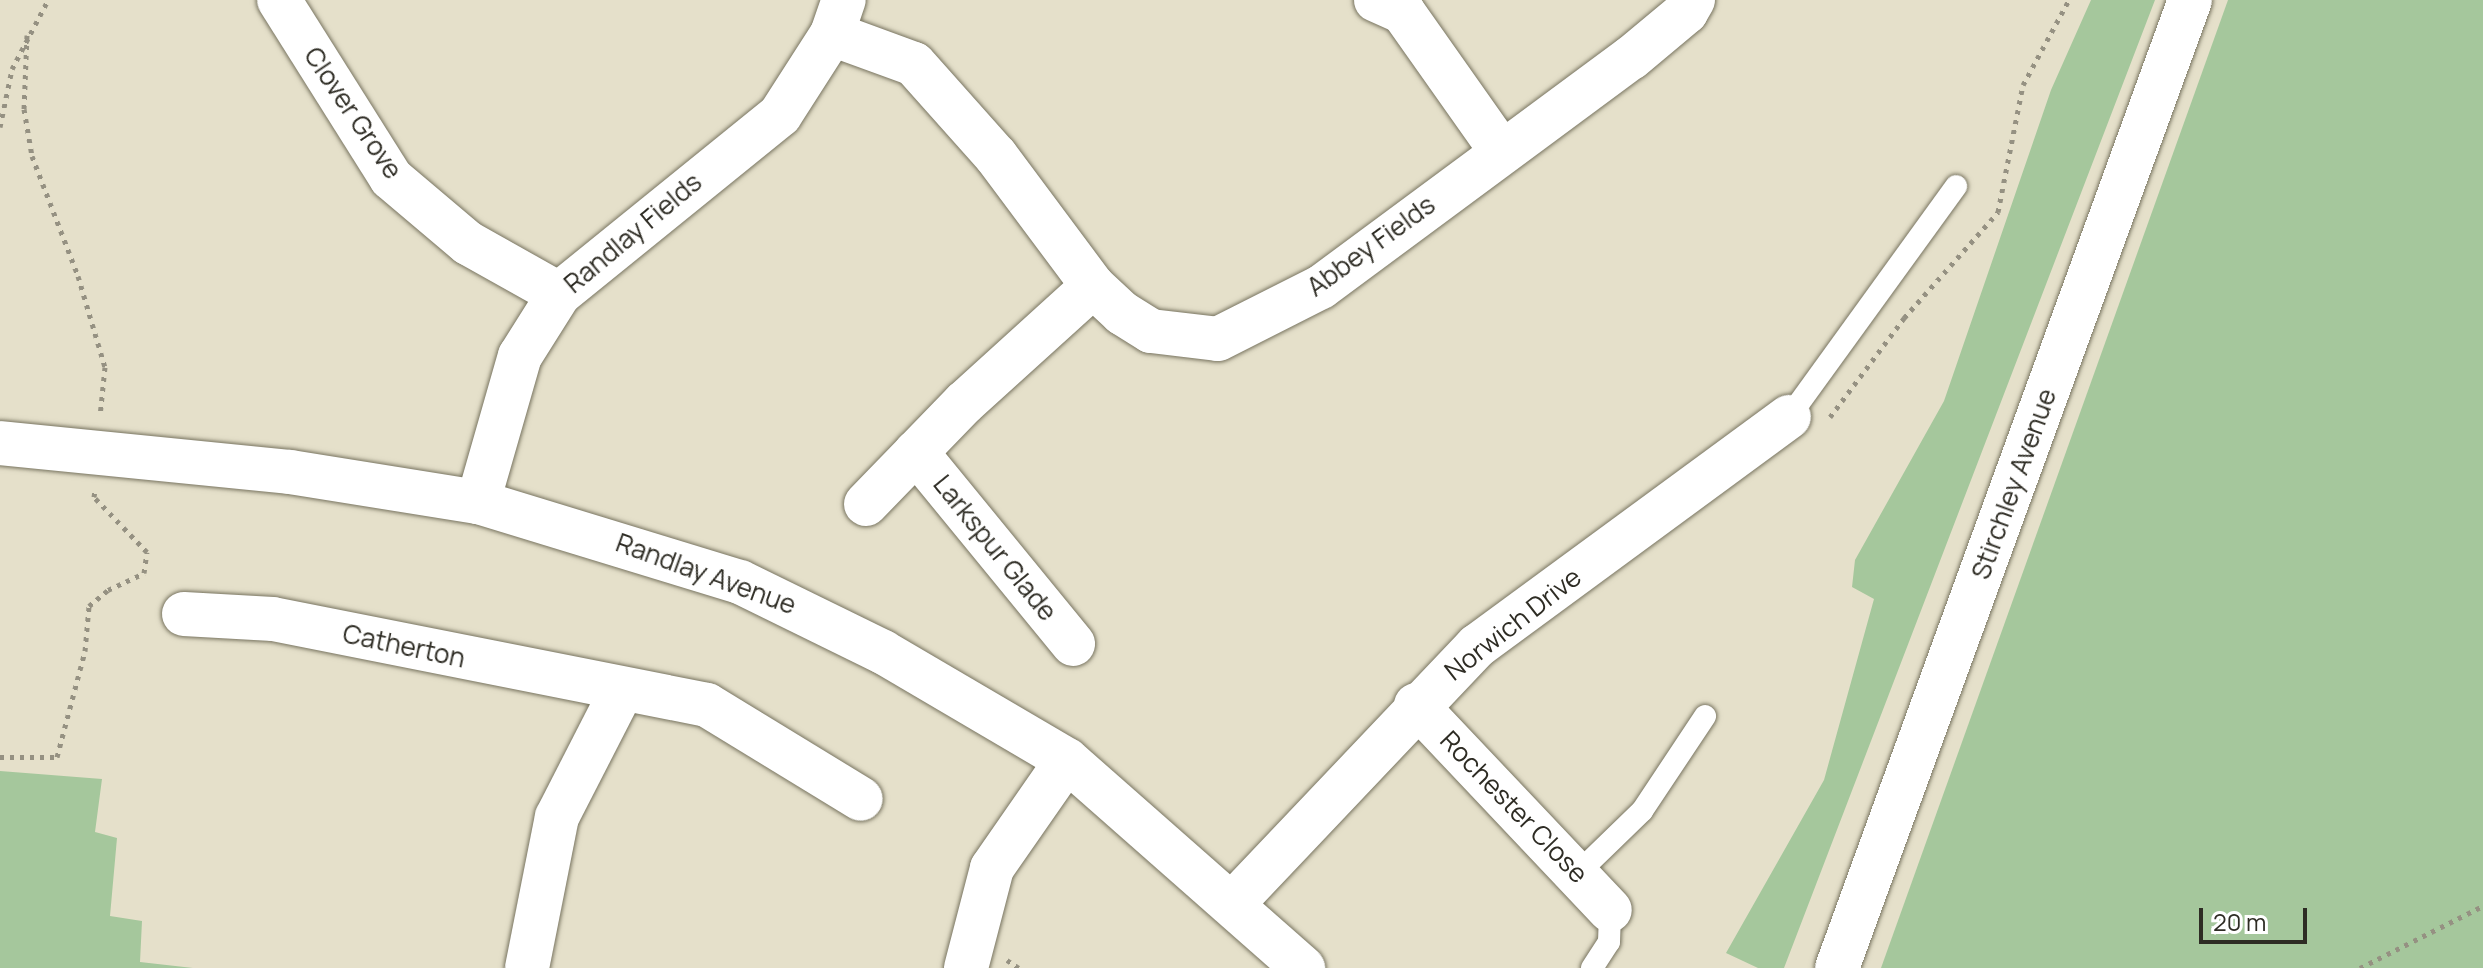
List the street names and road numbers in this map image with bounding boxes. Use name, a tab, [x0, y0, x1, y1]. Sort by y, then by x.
street label: Clover Grove	[298, 41, 408, 185]
street label: Randlay Fields	[558, 166, 708, 300]
street label: Abbey Fields	[1301, 189, 1441, 303]
street label: Stirchley Avenue	[1965, 385, 2063, 583]
street label: Larkspur Glade	[927, 469, 1063, 627]
street label: Randlay Avenue	[612, 527, 800, 621]
street label: Norwich Drive	[1439, 561, 1587, 687]
street label: Catherton	[340, 618, 468, 674]
street label: Rochester Close	[1434, 725, 1594, 889]

